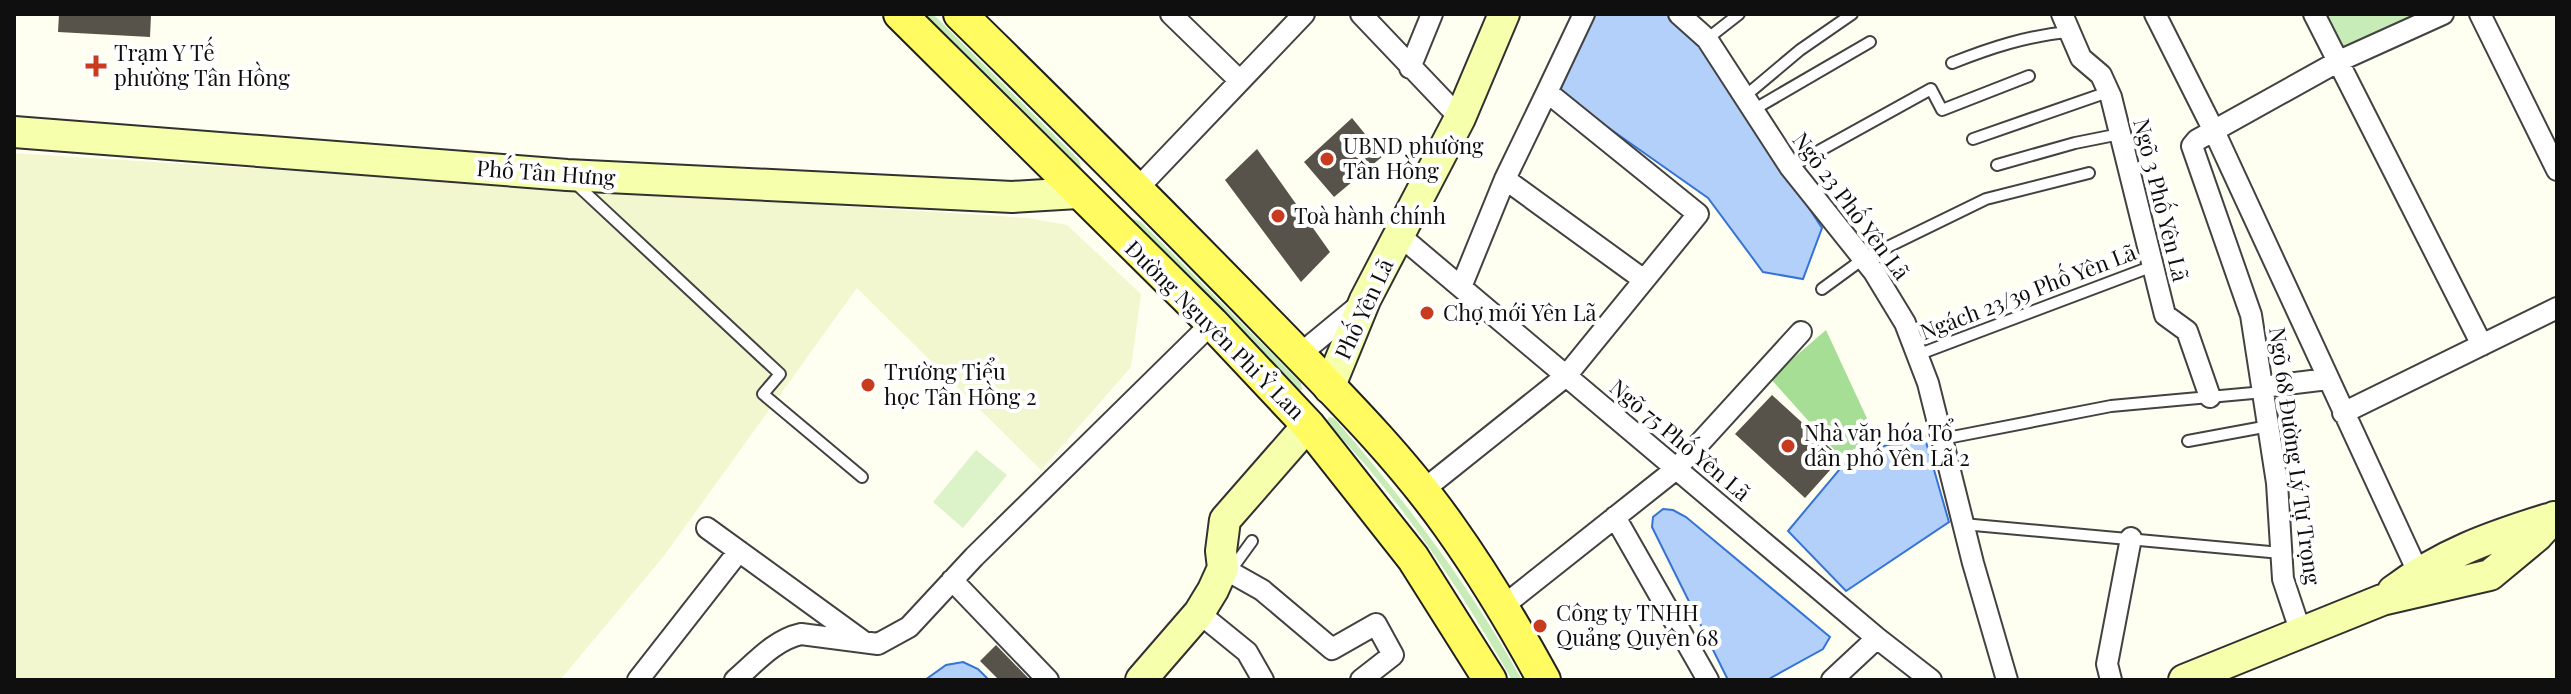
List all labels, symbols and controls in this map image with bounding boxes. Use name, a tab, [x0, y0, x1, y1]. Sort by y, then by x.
place label: Trạm Y Tế phường Tân Hồng	[114, 36, 290, 92]
marker: Trạm Y Tế phường Tân Hồng	[85, 55, 107, 77]
street label: Ngõ 3 Phố Yên Lã	[2127, 115, 2198, 284]
street label: Ngõ 23 Phố Yên Lã	[1786, 125, 1918, 285]
place label: UBND phường Tân Hồng	[1343, 130, 1484, 185]
marker: UBND phường Tân Hồng	[1318, 150, 1336, 168]
street label: Phố Tân Hưng	[476, 151, 617, 192]
place label: Toà hành chính	[1294, 200, 1446, 230]
marker: Toà hành chính	[1269, 207, 1287, 225]
street label: Đường Nguyên Phi Ỷ Lan	[1119, 233, 1312, 426]
street label: Ngách 23/39 Phố Yên Lã	[1915, 235, 2140, 346]
street label: Phố Yên Lã	[1326, 253, 1399, 364]
place label: Chợ mới Yên Lã	[1443, 297, 1597, 327]
marker: Chợ mới Yên Lã	[1418, 304, 1436, 322]
street label: Ngõ 68 Đường Lý Tự Trọng	[2263, 325, 2329, 587]
place label: Trường Tiểu học Tân Hồng 2	[884, 356, 1036, 411]
street label: Ngõ 75 Phố Yên Lã	[1604, 371, 1758, 507]
marker: Trường Tiểu học Tân Hồng 2	[859, 376, 877, 394]
place label: Nhà văn hóa Tổ dân phố Yên Lã 2	[1804, 417, 1970, 472]
marker: Nhà văn hóa Tổ dân phố Yên Lã 2	[1779, 437, 1797, 455]
place label: Công ty TNHH Quảng Quyên 68	[1556, 597, 1719, 652]
marker: Công ty TNHH Quảng Quyên 68	[1531, 617, 1549, 635]

